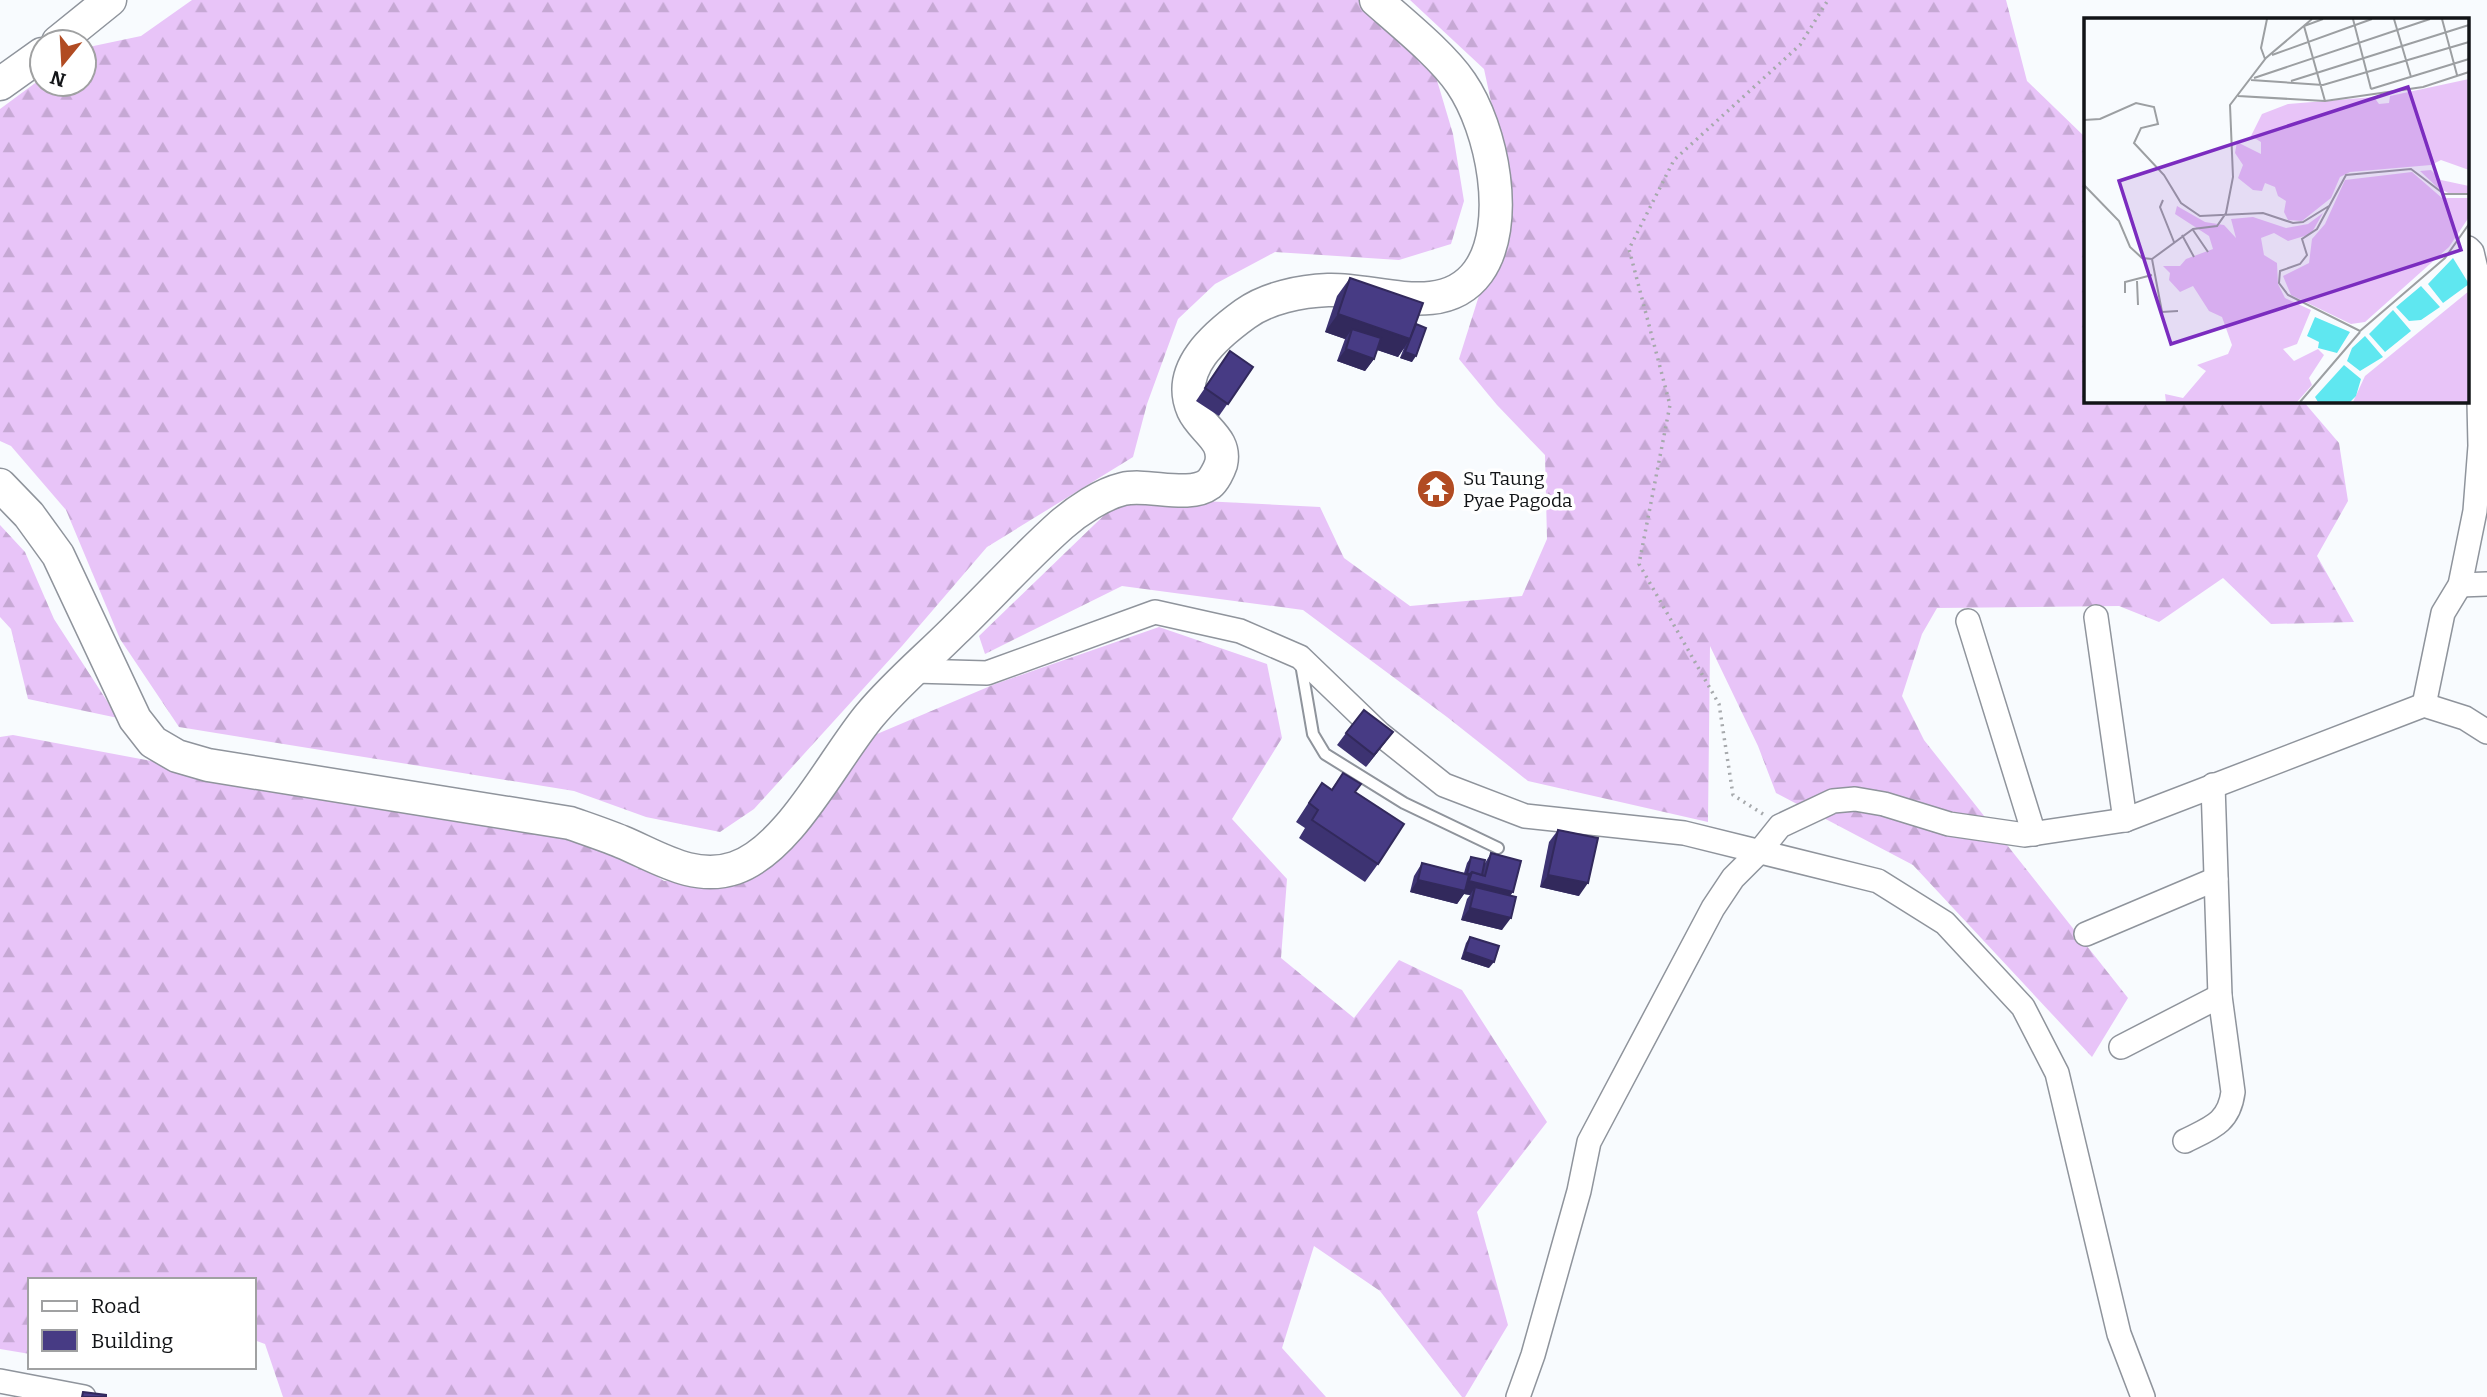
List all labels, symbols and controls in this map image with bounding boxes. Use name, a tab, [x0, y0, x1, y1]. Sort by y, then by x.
inset map	[2084, 18, 2470, 402]
north arrow	[28, 28, 98, 98]
text: N	[47, 65, 68, 92]
place label: Su Taung Pyae Pagoda	[1463, 467, 1573, 512]
temple icon: Su Taung Pyae Pagoda	[1415, 468, 1457, 510]
legend	[28, 1278, 256, 1369]
text: Road	[91, 1293, 140, 1319]
text: Building	[91, 1328, 174, 1354]

